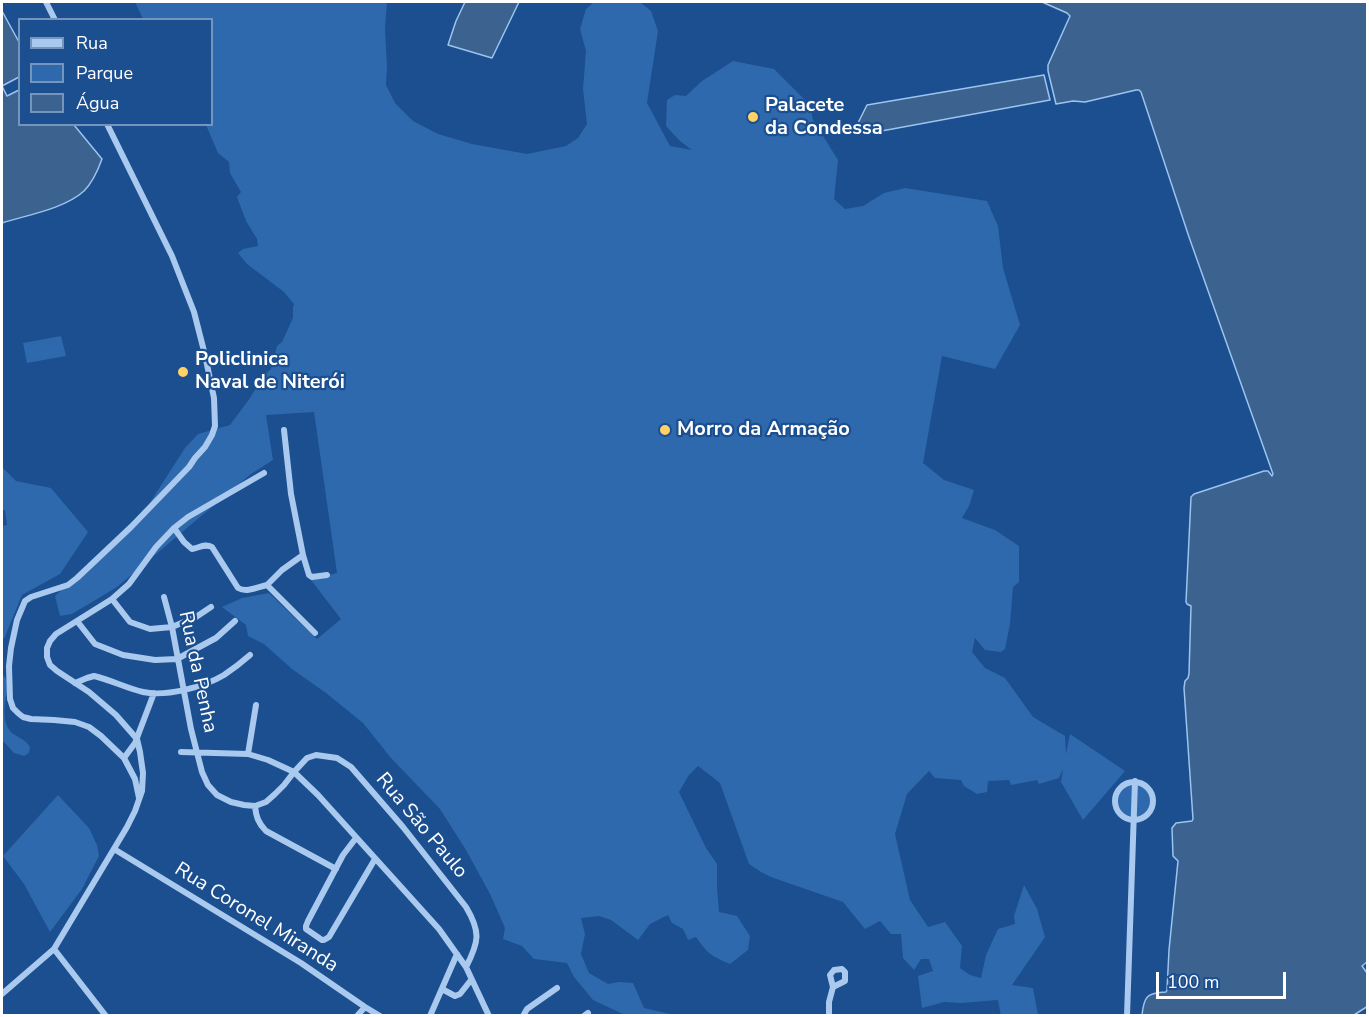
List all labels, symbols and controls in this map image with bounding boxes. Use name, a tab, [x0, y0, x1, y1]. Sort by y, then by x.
legend	[18, 18, 213, 126]
text: Rua	[76, 31, 108, 55]
text: Parque	[76, 61, 133, 85]
text: Água	[76, 91, 119, 115]
place label: Palacete da Condessa	[765, 94, 883, 141]
marker: Palacete da Condessa	[746, 110, 760, 124]
place label: Policlinica Naval de Niterói	[195, 348, 345, 395]
marker: Policlinica Naval de Niterói	[176, 365, 190, 379]
place label: Morro da Armação	[677, 418, 850, 442]
marker: Morro da Armação	[658, 423, 672, 437]
street label: Rua da Penha	[172, 609, 222, 735]
street label: Rua São Paulo	[370, 768, 472, 884]
street label: Rua Coronel Miranda	[170, 858, 342, 978]
scale bar	[1159, 960, 1290, 998]
text: 100 m	[1167, 970, 1219, 994]

